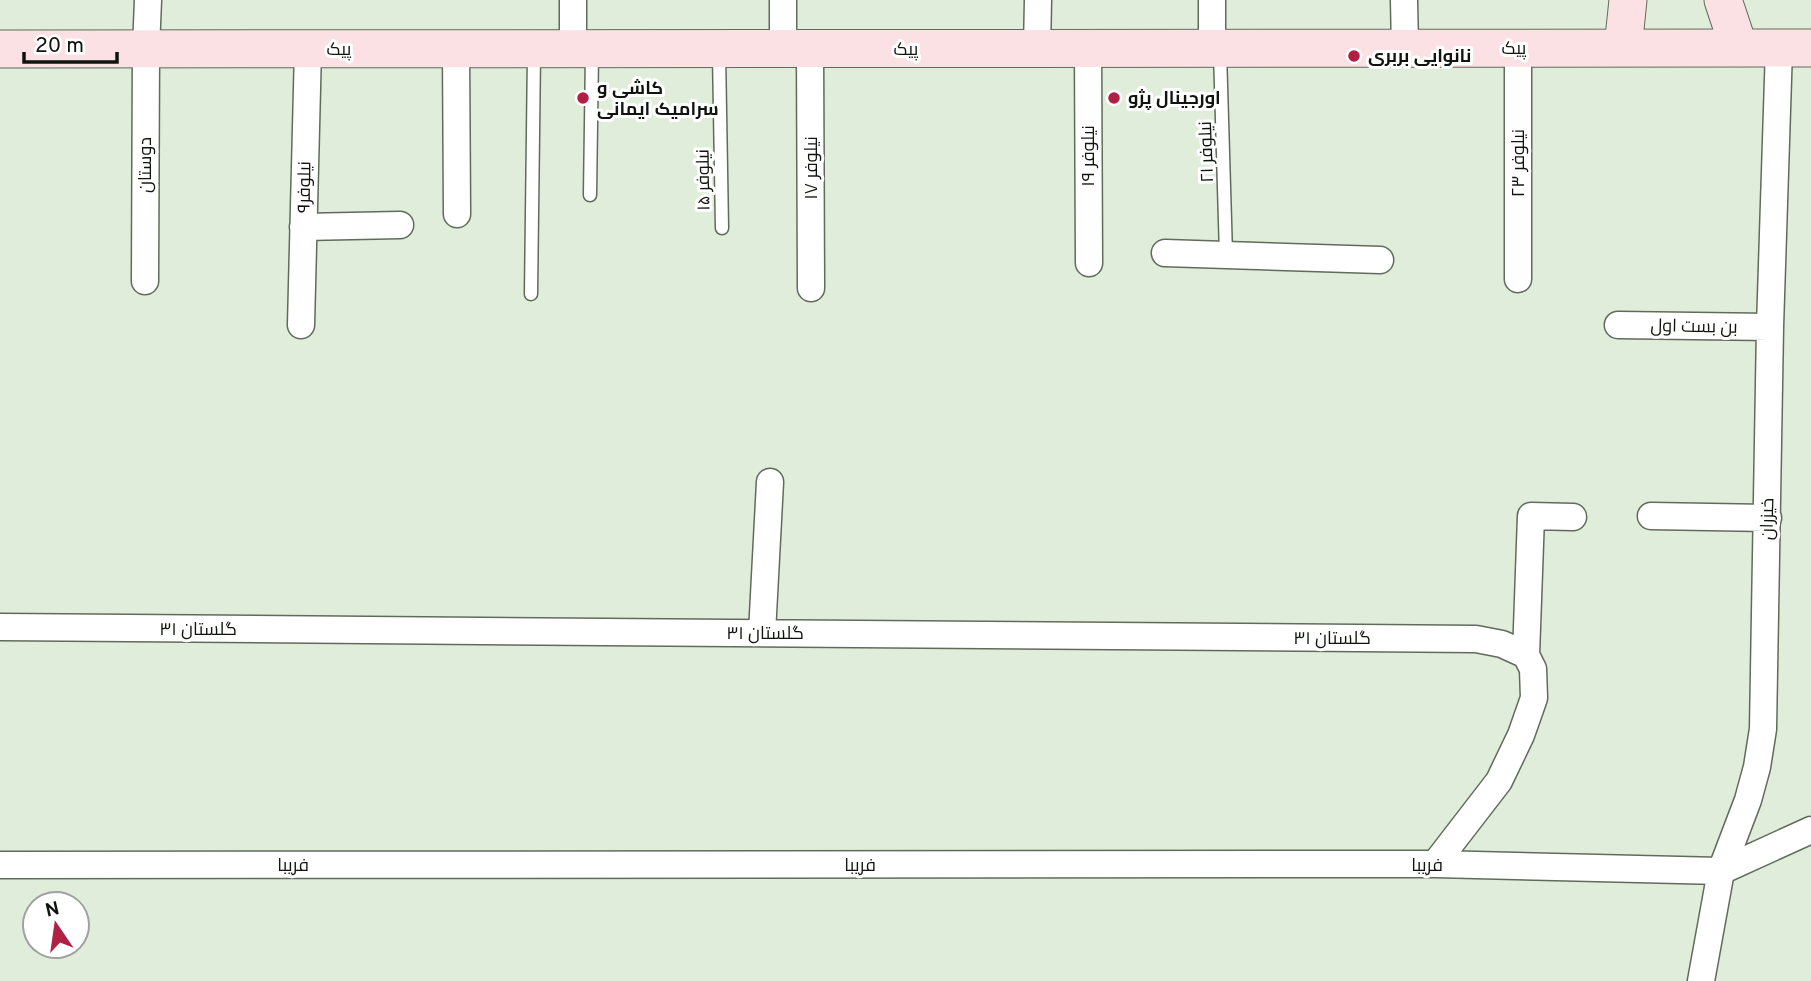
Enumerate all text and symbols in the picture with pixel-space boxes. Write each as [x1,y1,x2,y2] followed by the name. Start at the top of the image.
[24,21,117,65] scale bar
[35,33,84,60] text: 20 m
[1502,38,1527,61] street label: پیک
[327,39,352,62] street label: پیک
[894,39,919,62] street label: پیک
[1368,46,1471,69] place label: نانوایی بربری
[1346,48,1362,64] marker: نانوایی بربری
[597,78,719,122] place label: کاشی و سرامیک ایمانی
[1128,88,1221,111] place label: اورجینال پژو
[575,90,591,106] marker: کاشی و سرامیک ایمانی
[1106,90,1122,106] marker: اورجینال پژو
[1195,121,1220,183] street label: نیلوفر ۲۱
[1078,125,1101,187] street label: نیلوفر ۱۹
[1508,129,1531,197] street label: نیلوفر ۲۳
[801,136,824,200] street label: نیلوفر ۱۷
[135,137,158,193] street label: دوستان
[692,149,717,211] street label: نیلوفر ۱۵
[294,161,317,213] street label: نیلوفر۹
[1650,315,1738,340] street label: بن بست اول
[1757,498,1780,540] street label: خیزران
[159,619,237,642] street label: گلستان ۳۱
[726,623,804,646] street label: گلستان ۳۱
[1293,628,1371,651] street label: گلستان ۳۱
[277,855,309,878] street label: فریبا
[844,855,876,878] street label: فریبا
[1411,855,1443,878] street label: فریبا
[21,890,91,960] north arrow
[43,897,62,924] text: N

